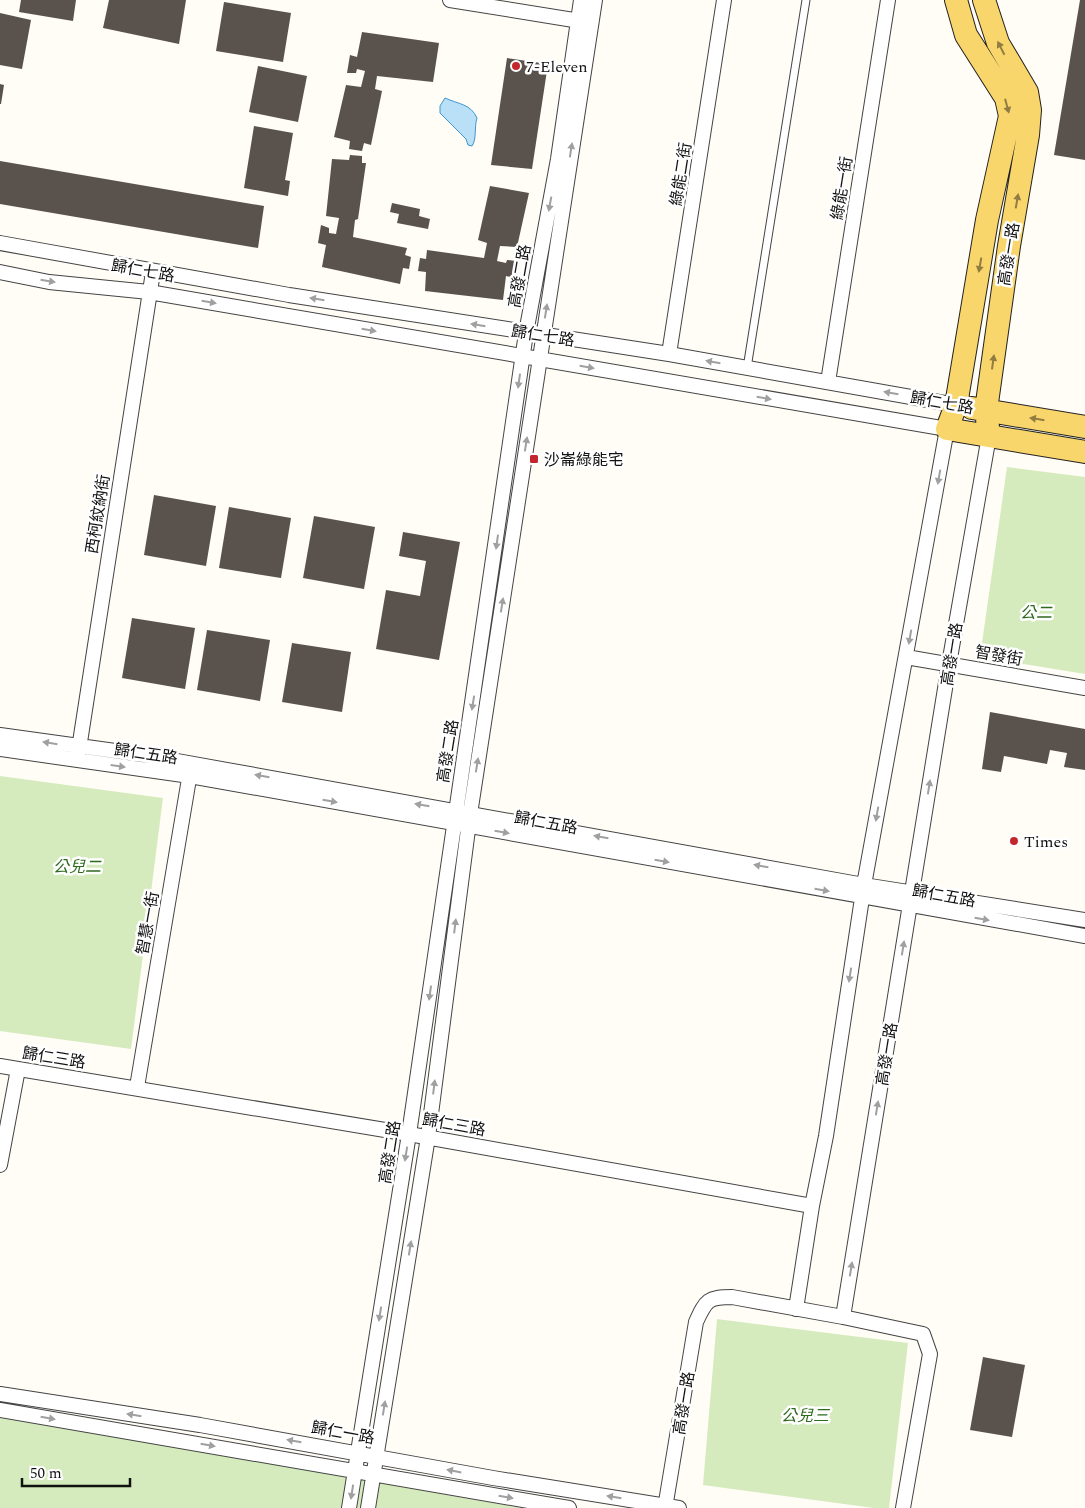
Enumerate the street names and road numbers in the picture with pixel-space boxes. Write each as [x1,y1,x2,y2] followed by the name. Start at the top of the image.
[664,141,698,208] street label: 綠能二街
[825,155,859,222] street label: 綠能一街
[992,221,1026,288] street label: 高發一路
[503,243,537,310] street label: 高發二路
[109,254,176,288] street label: 歸仁七路
[509,319,576,353] street label: 歸仁七路
[908,386,975,420] street label: 歸仁七路
[80,473,116,556] street label: 西柯紋納街
[935,621,969,688] street label: 高發一路
[973,640,1025,672] street label: 智發街
[431,718,465,785] street label: 高發二路
[112,738,179,770] street label: 歸仁五路
[512,806,579,840] street label: 歸仁五路
[910,879,977,913] street label: 歸仁五路
[131,890,165,957] street label: 智慧一街
[870,1021,904,1088] street label: 高發一路
[20,1041,87,1075] street label: 歸仁三路
[420,1108,487,1142] street label: 歸仁三路
[373,1119,407,1186] street label: 高發二路
[667,1370,701,1437] street label: 高發一路
[309,1416,376,1450] street label: 歸仁一路

